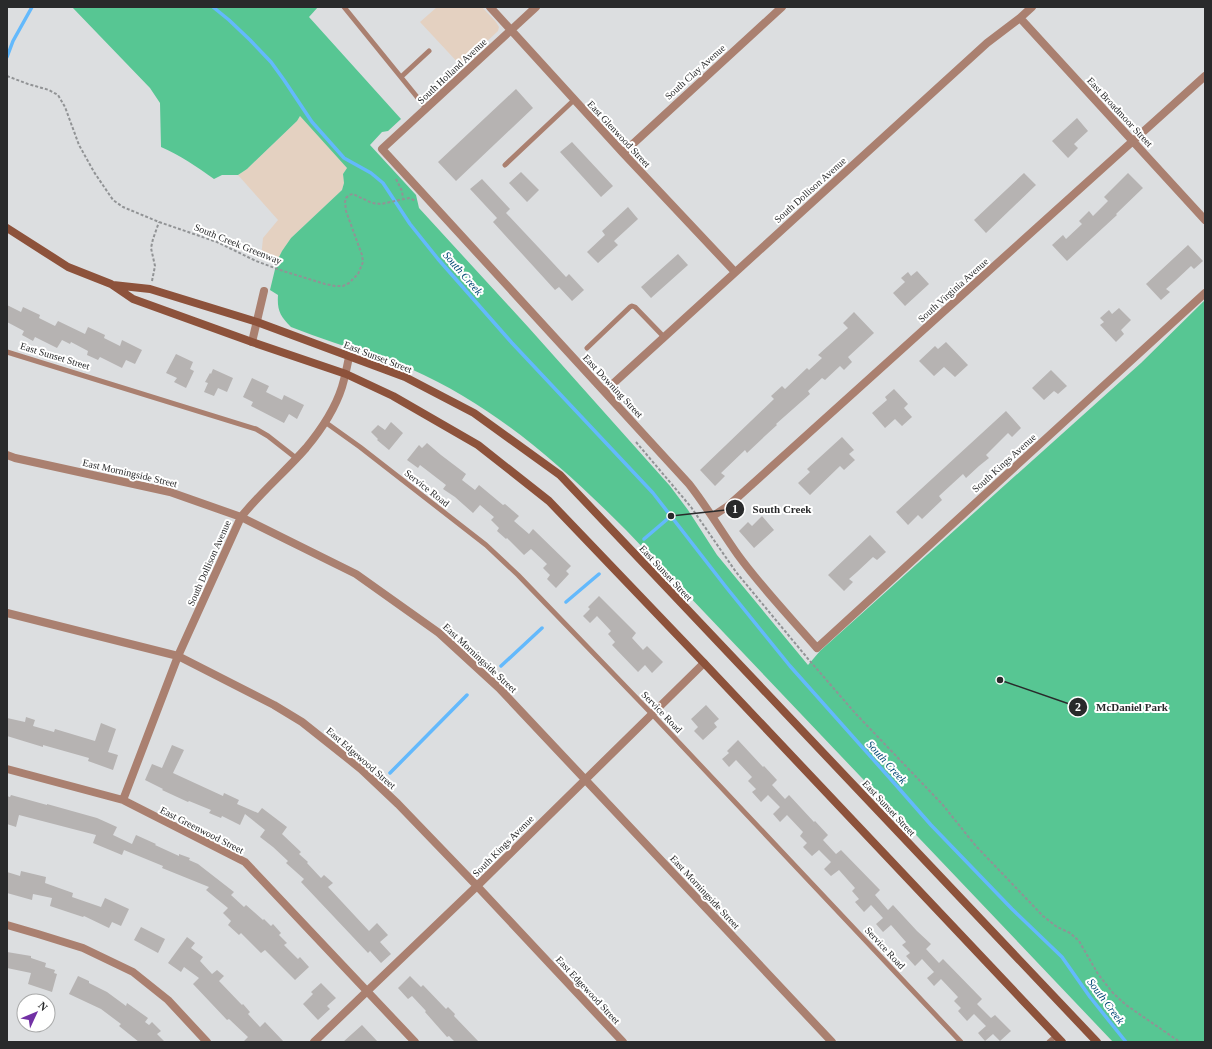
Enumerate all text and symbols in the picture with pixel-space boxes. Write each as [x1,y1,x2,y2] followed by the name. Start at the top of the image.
[415,36,489,106] street label: South Holland Avenue
[663,42,728,102] street label: South Clay Avenue
[1085,75,1155,149] street label: East Broadmoor Street
[585,98,653,170] street label: East Glenwood Street
[772,155,849,225] street label: South Dollison Avenue
[193,221,283,267] street label: South Creek Greenway
[441,249,486,298] water label: South Creek
[916,255,991,324] street label: South Virginia Avenue
[342,339,414,375] street label: East Sunset Street
[19,340,91,372] street label: East Sunset Street
[581,352,645,420] street label: East Downing Street
[970,431,1039,495] street label: South Kings Avenue
[82,457,179,489] street label: East Morningside Street
[402,467,452,509] street label: Service Road
[725,498,820,521] callout: South Creek
[732,502,738,516] text: 1
[753,503,812,515] text: South Creek
[185,518,233,608] street label: South Dollison Avenue
[637,543,695,603] street label: East Sunset Street
[441,621,519,695] street label: East Morningside Street
[639,689,685,735] street label: Service Road
[1068,695,1176,718] callout: McDaniel Park
[1075,700,1081,714] text: 2
[1096,701,1169,713] text: McDaniel Park
[324,725,398,791] street label: East Edgewood Street
[865,738,910,787] water label: South Creek
[860,778,918,838] street label: East Sunset Street
[158,804,246,856] street label: East Greenwood Street
[470,813,536,879] street label: South Kings Avenue
[668,853,742,931] street label: East Morningside Street
[863,925,907,971] street label: Service Road
[554,954,622,1026] street label: East Edgewood Street
[1085,976,1128,1027] water label: South Creek
[16,993,56,1033] north arrow
[36,999,50,1013] text: N

